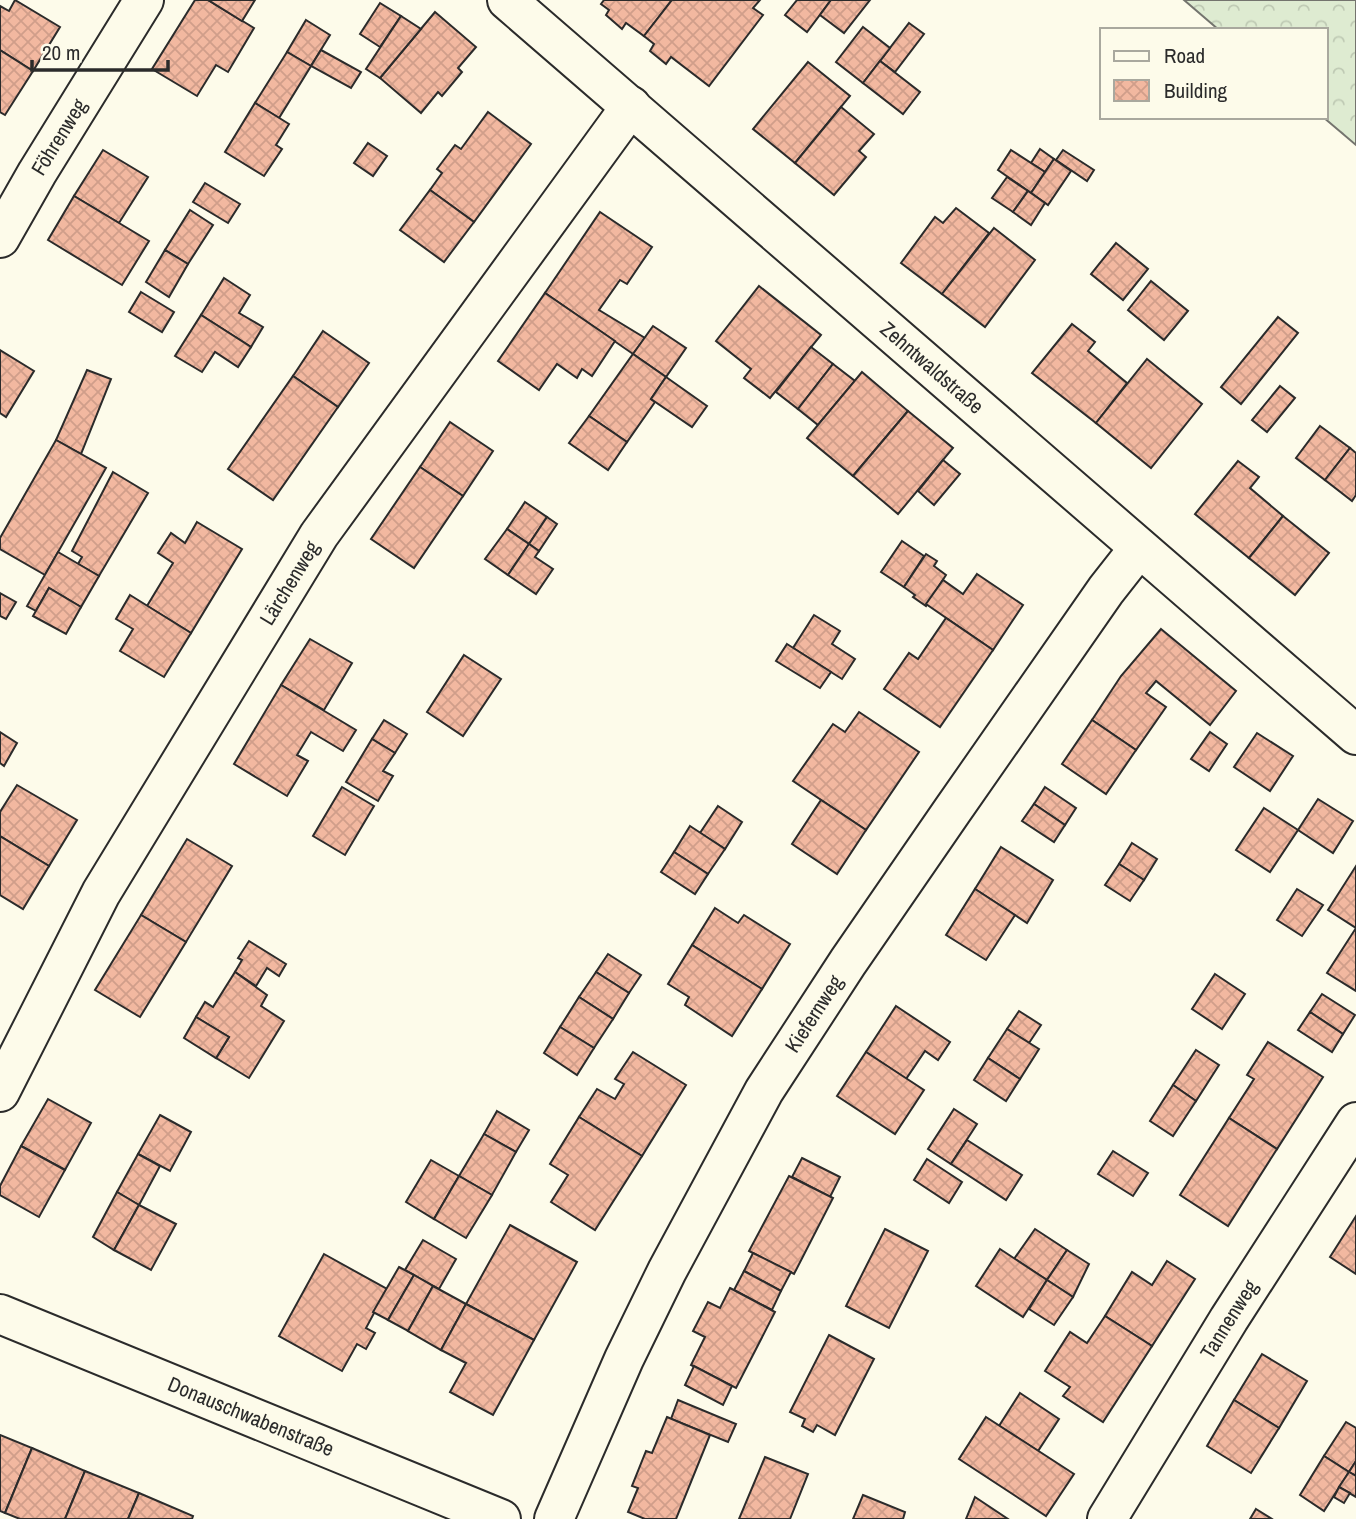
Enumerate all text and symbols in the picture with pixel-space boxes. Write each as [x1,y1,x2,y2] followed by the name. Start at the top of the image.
[32,28,168,72] scale bar
[1100,28,1328,119] legend
[42,38,80,67] text: 20 m
[1164,41,1205,70] text: Road
[1164,76,1228,105] text: Building
[24,93,94,181] street label: Föhrenweg
[874,315,990,420] street label: Zehntwaldstraße
[252,535,326,630] street label: Lärchenweg
[778,969,850,1058] street label: Kiefernweg
[1193,1274,1265,1364] street label: Tannenweg
[164,1369,338,1463] street label: Donauschwabenstraße

